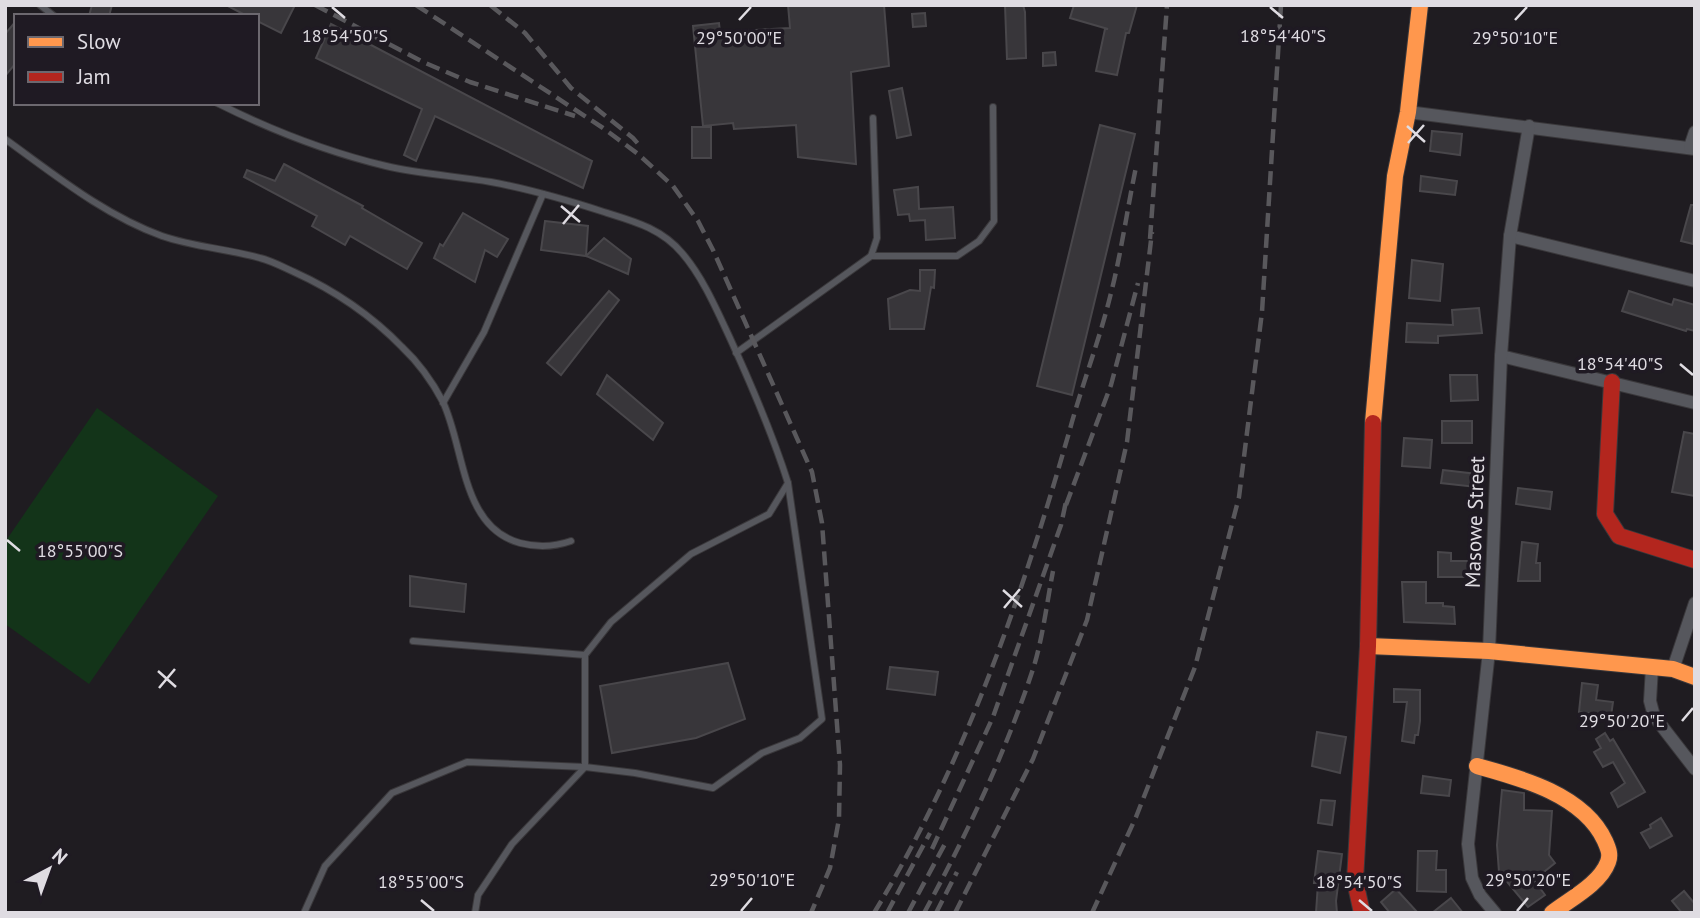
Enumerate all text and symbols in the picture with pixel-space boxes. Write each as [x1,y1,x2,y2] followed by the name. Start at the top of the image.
[14,14,259,105] legend
[302,24,388,47] text: 18°54'50"S
[1240,24,1326,47] text: 18°54'40"S
[696,26,782,49] text: 29°50'00"E
[1472,26,1558,49] text: 29°50'10"E
[77,28,121,55] text: Slow
[76,63,111,90] text: Jam
[1577,352,1663,375] text: 18°54'40"S
[1459,456,1490,588] street label: Masowe Street
[37,539,123,562] text: 18°55'00"S
[1579,709,1665,732] text: 29°50'20"E
[14,834,84,904] north arrow
[48,843,73,869] text: N
[709,868,795,891] text: 29°50'10"E
[1485,868,1571,891] text: 29°50'20"E
[378,870,464,893] text: 18°55'00"S
[1316,870,1402,893] text: 18°54'50"S

